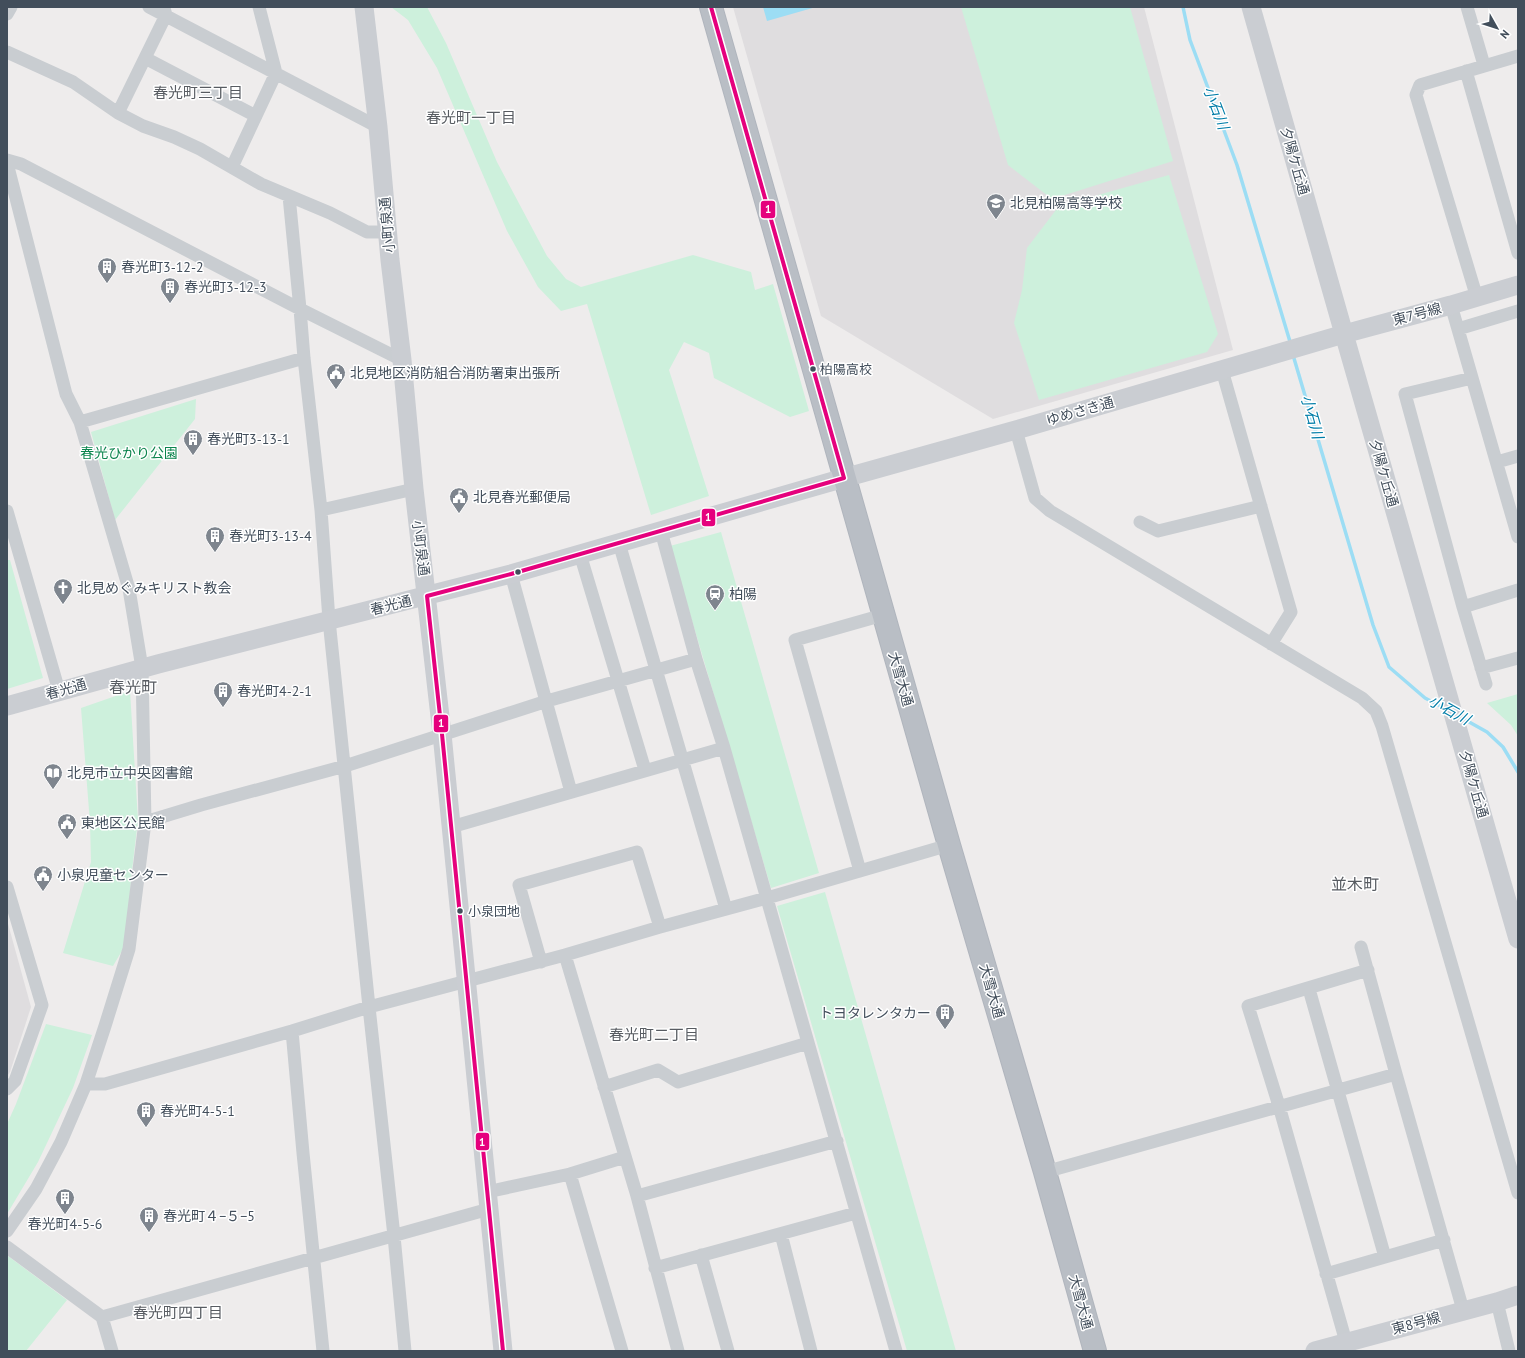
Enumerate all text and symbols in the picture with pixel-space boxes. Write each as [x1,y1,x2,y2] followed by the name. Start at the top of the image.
[1477,8,1517,48] north arrow
[1497,27,1512,42] text: N
[153,83,243,102] district label: 春光町三丁目
[1200,83,1234,134] water label: 小石川
[426,108,516,127] district label: 春光町一丁目
[1277,125,1313,197] street label: 夕陽ケ丘通
[985,192,1007,220] school or university icon: 北見柏陽高等学校
[1010,194,1122,212] place label: 北見柏陽高等学校
[376,196,398,254] street label: 小町泉通
[760,200,776,219] line badge: 1
[765,202,771,216] text: 1
[96,256,118,284] building icon: 春光町3-12-2
[121,258,204,276] place label: 春光町3-12-2
[159,276,181,304] building icon: 春光町3-12-3
[184,278,267,296] place label: 春光町3-12-3
[1391,299,1443,329] street label: 東7号線
[820,361,872,378] place label: 柏陽高校
[325,362,347,390] public building icon: 北見地区消防組合消防署東出張所
[350,364,560,382] place label: 北見地区消防組合消防署東出張所
[808,364,818,374] marker: 柏陽高校
[1044,393,1116,429] street label: ゆめさき通
[1297,393,1328,443] water label: 小石川
[182,428,204,456] building icon: 春光町3-13-1
[207,430,290,448] place label: 春光町3-13-1
[1366,437,1402,509] street label: 夕陽ケ丘通
[80,444,178,462] park label: 春光ひかり公園
[448,486,470,514] public building icon: 北見春光郵便局
[473,488,571,506] place label: 北見春光郵便局
[701,508,716,527] line badge: 1
[705,510,711,524] text: 1
[409,519,433,577] street label: 小町泉通
[204,525,226,553] building icon: 春光町3-13-4
[229,527,312,545] place label: 春光町3-13-4
[513,567,523,577] unlabelled marker
[52,577,74,605] church icon: 北見めぐみキリスト教会
[77,579,231,597] place label: 北見めぐみキリスト教会
[704,583,726,611] station icon: 柏陽
[729,585,757,603] place label: 柏陽
[368,591,414,619] street label: 春光通
[885,650,917,708] street label: 大雪大通
[43,675,89,703] street label: 春光通
[109,677,157,697] district label: 春光町
[212,680,234,708] building icon: 春光町4-2-1
[237,682,312,700] place label: 春光町4-2-1
[1425,690,1475,730] water label: 小石川
[433,714,449,733] line badge: 1
[438,716,444,730] text: 1
[1456,748,1492,820] street label: 夕陽ケ丘通
[42,762,64,790] library icon: 北見市立中央図書館
[67,764,193,782] place label: 北見市立中央図書館
[56,812,78,840] public building icon: 東地区公民館
[81,814,165,832] place label: 東地区公民館
[32,864,54,892] public building icon: 小泉児童センター
[57,866,169,884] place label: 小泉児童センター
[1331,874,1379,894] district label: 並木町
[468,903,520,920] place label: 小泉団地
[455,906,465,916] marker: 小泉団地
[976,962,1008,1020] street label: 大雪大通
[934,1002,956,1030] building icon: トヨタレンタカー
[819,1004,931,1022] place label: トヨタレンタカー
[609,1025,699,1044] district label: 春光町二丁目
[135,1100,157,1128] building icon: 春光町4-5-1
[160,1102,235,1120] place label: 春光町4-5-1
[475,1132,490,1151] line badge: 1
[479,1135,485,1149] text: 1
[54,1187,76,1215] building icon: 春光町4-5-6
[138,1205,160,1233] building icon: 春光町４−５−5
[163,1207,255,1225] place label: 春光町４−５−5
[28,1215,102,1233] place label: 春光町4-5-6
[1065,1273,1097,1331] street label: 大雪大通
[133,1303,223,1322] district label: 春光町四丁目
[1390,1308,1442,1338] street label: 東8号線

